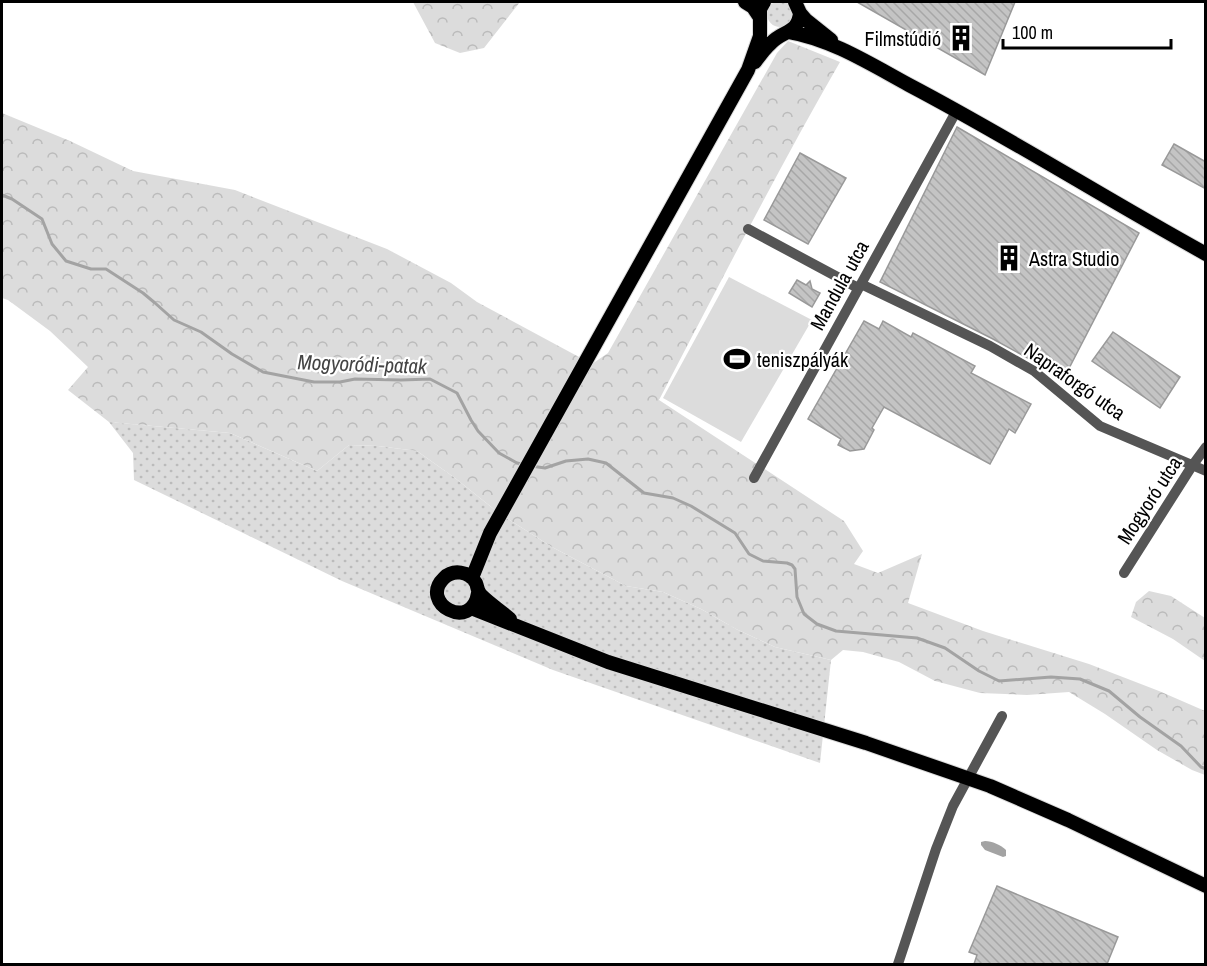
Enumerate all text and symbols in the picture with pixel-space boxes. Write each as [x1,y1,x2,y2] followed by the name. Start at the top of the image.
[1003,12,1171,50] scale bar
[1012,20,1053,45] text: 100 m
[946,23,976,53] building icon: Filmstúdió
[864,25,941,52] place label: Filmstúdió
[803,235,875,335] street label: Mandula utca
[994,243,1024,273] building icon: Astra Studio
[1028,245,1119,272] place label: Astra Studio
[1019,336,1131,426] street label: Napraforgó utca
[722,344,752,374] sports icon: teniszpályák
[757,346,849,373] place label: teniszpályák
[297,347,428,381] water label: Mogyoródi-patak
[1111,451,1187,549] street label: Mogyoró utca

